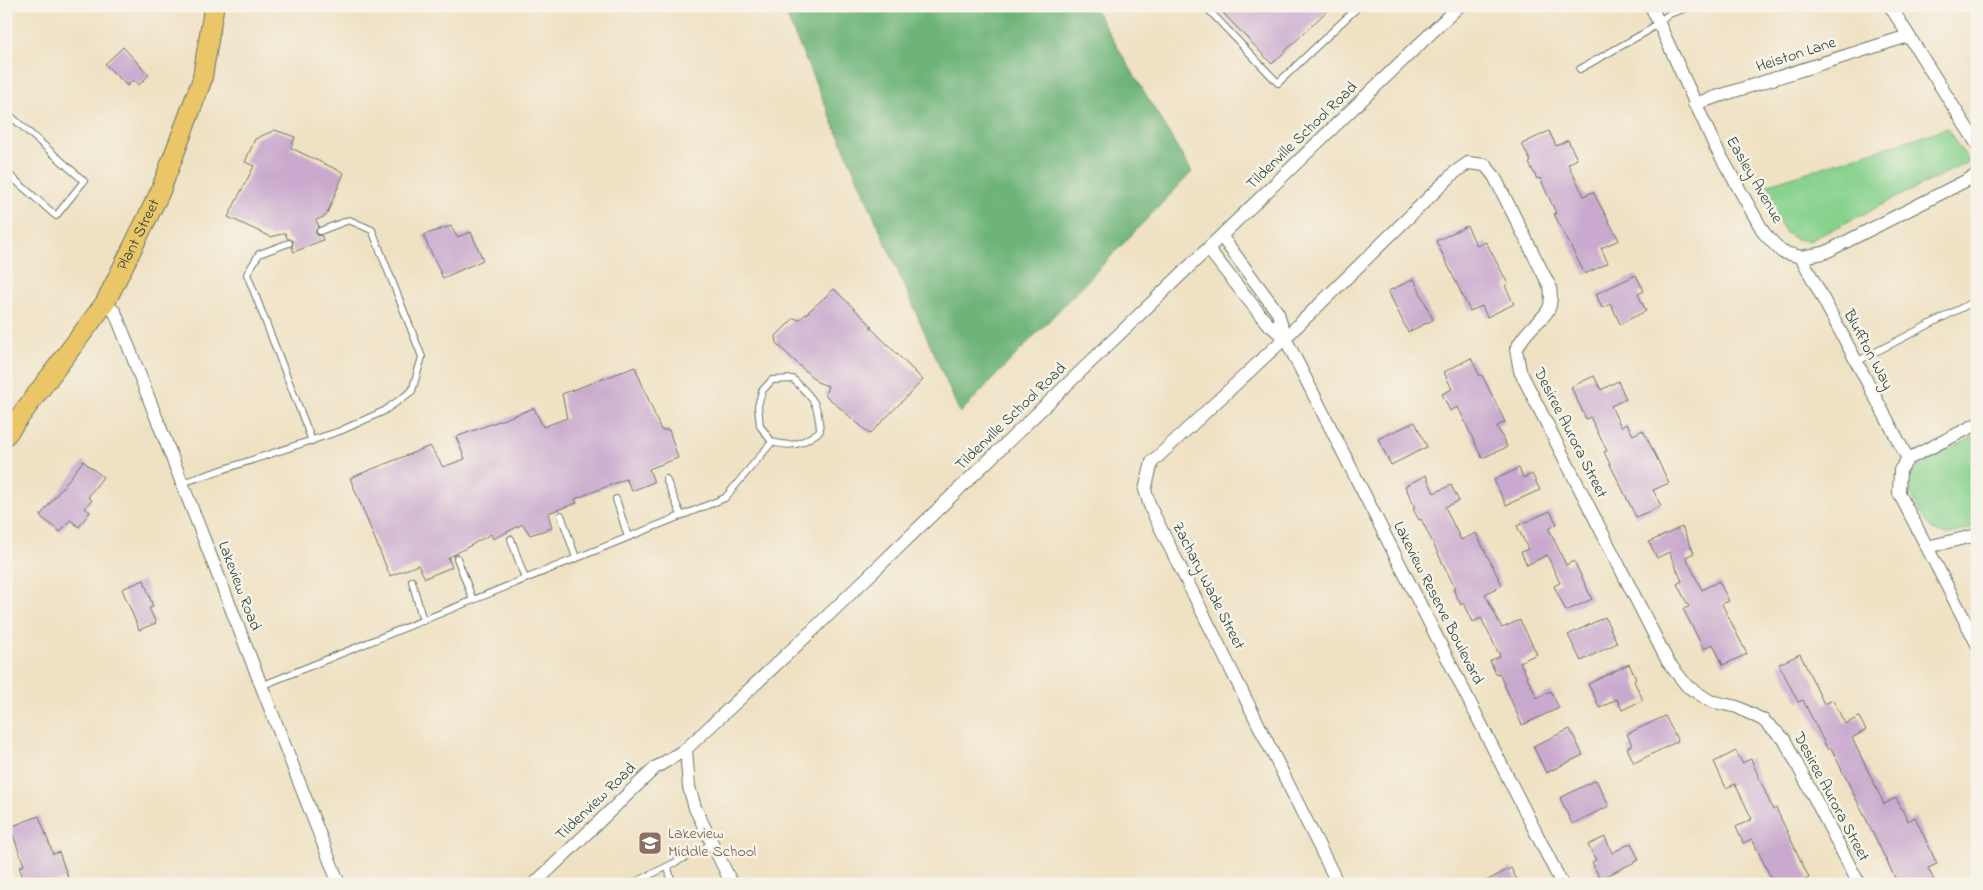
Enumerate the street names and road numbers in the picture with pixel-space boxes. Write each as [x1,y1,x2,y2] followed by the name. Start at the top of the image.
[1753,31,1840,79] street label: Heiston Lane
[1241,76,1363,196] street label: Tildenville School Road
[1719,132,1789,229] street label: Easley Avenue
[111,194,167,275] street label: Plant Street
[1836,305,1899,395] street label: Bluffton Way
[950,357,1072,477] street label: Tildenville School Road
[1526,363,1614,503] street label: Desiree Aurora Street
[1386,517,1490,689] street label: Lakeview Reserve Boulevard
[1165,518,1251,655] street label: Zachary Wade Street
[211,538,267,634] street label: Lakeview Road
[1786,727,1876,866] street label: Desiree Aurora Street
[550,757,642,847] street label: Tildenview Road

